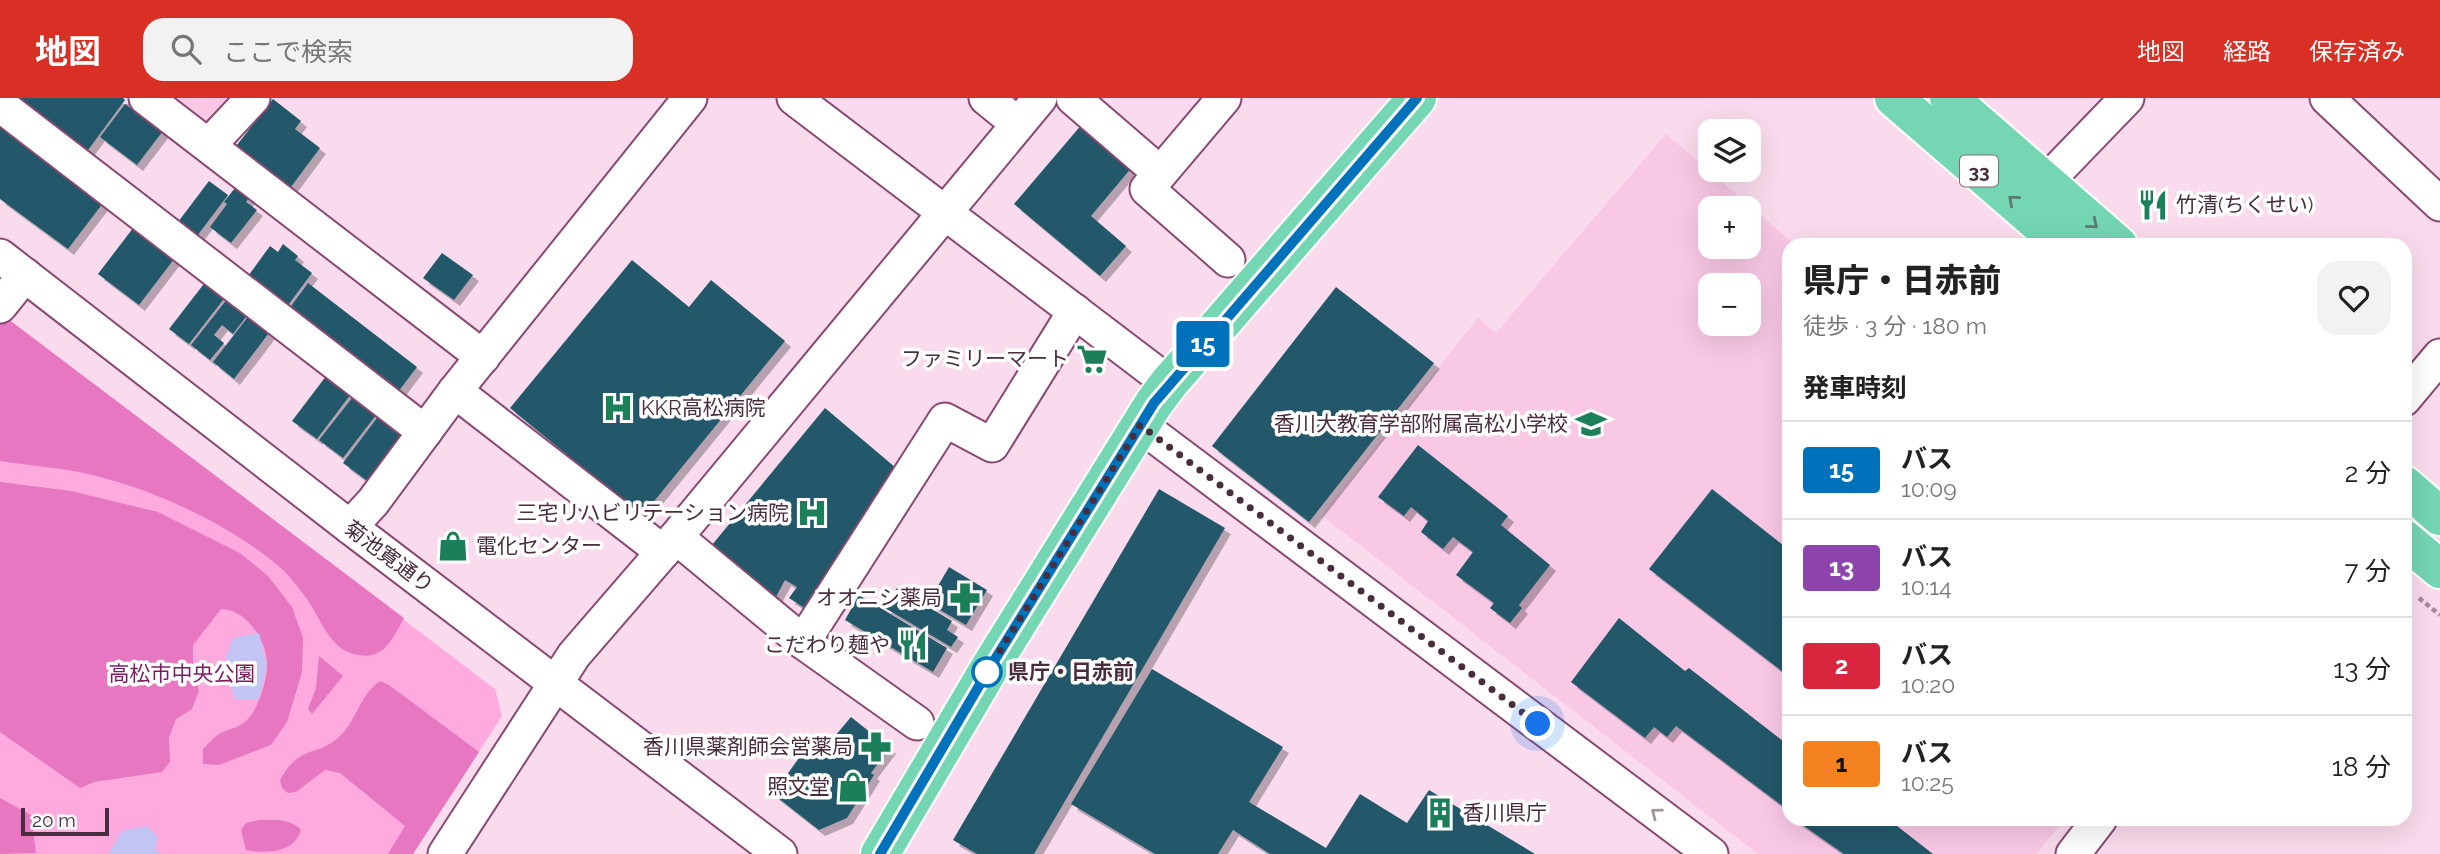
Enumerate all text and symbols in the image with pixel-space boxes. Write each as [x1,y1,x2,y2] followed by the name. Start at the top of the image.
[143,18,633,81] search box
[167,30,205,68] icon: search
[35,32,101,71] text: 地図
[223,37,353,67] text: ここで検索
[2137,37,2185,66] text: 地図
[2223,37,2271,66] text: 経路
[2309,37,2405,66] text: 保存済み
[1698,119,1761,336] map controls
[1698,119,1761,182] button: layers
[1960,156,1998,186] road number: 33
[2136,188,2170,222] restaurant icon: 竹清(ちくせい)
[2176,192,2313,217] place label: 竹清(ちくせい)
[1698,196,1761,259] button: +
[2008,196,2021,208] one-way arrow
[2085,215,2098,228] one-way arrow
[1803,261,2001,300] text: 県庁・日赤前
[2317,261,2391,335] button: heart
[1698,273,1761,336] button: −
[1803,312,1987,339] text: 徒歩 · 3 分 · 180 m
[1172,321,1234,367] line badge: 15
[1190,329,1216,358] text: 15
[1075,342,1109,376] supermarket icon: ファミリーマート
[901,346,1069,371] place label: ファミリーマート
[1803,373,1907,403] text: 発車時刻
[601,391,635,425] hospital icon: KKR高松病院
[641,395,766,420] place label: KKR高松病院
[1574,407,1608,441] school or university icon: 香川大教育学部附属高松小学校
[1274,411,1568,436] place label: 香川大教育学部附属高松小学校
[1901,444,1953,474] text: バス
[1829,455,1854,484] text: 15
[2345,458,2391,488] text: 2 分
[1901,475,1957,502] text: 10:09
[795,496,829,530] hospital icon: 三宅リハビリテーション病院
[516,500,789,525] place label: 三宅リハビリテーション病院
[340,515,439,598] street label: 菊池寛通り
[436,529,470,563] shop icon: 電化センター
[476,533,602,558] place label: 電化センター
[1901,542,1953,572] text: バス
[1829,553,1854,582] text: 13
[2344,556,2391,586] text: 7 分
[1901,573,1952,600] text: 10:14
[948,581,982,615] pharmacy icon: オオニシ薬局
[816,585,942,610] place label: オオニシ薬局
[896,628,930,662] restaurant icon: こだわり麺や
[764,632,890,657] place label: こだわり麺や
[1901,640,1953,670] text: バス
[1835,651,1848,680] text: 2
[2333,654,2391,684] text: 13 分
[972,657,1002,687] marker: 県庁・日赤前
[1008,659,1134,684] place label: 県庁・日赤前
[109,661,256,686] park label: 高松市中央公園
[1901,671,1955,698] text: 10:20
[1520,706,1555,741] your location
[859,730,893,764] pharmacy icon: 香川県薬剤師会営薬局
[643,734,853,759] place label: 香川県薬剤師会営薬局
[1901,738,1953,768] text: バス
[1836,749,1847,778] text: 1
[2332,752,2391,782] text: 18 分
[1901,769,1954,796] text: 10:25
[836,770,870,804] shop icon: 照文堂
[767,774,830,799] place label: 照文堂
[1423,796,1457,830] building icon: 香川県庁
[1463,800,1547,825] place label: 香川県庁
[21,805,108,837] scale bar
[32,809,76,831] text: 20 m
[1651,809,1664,821] one-way arrow

